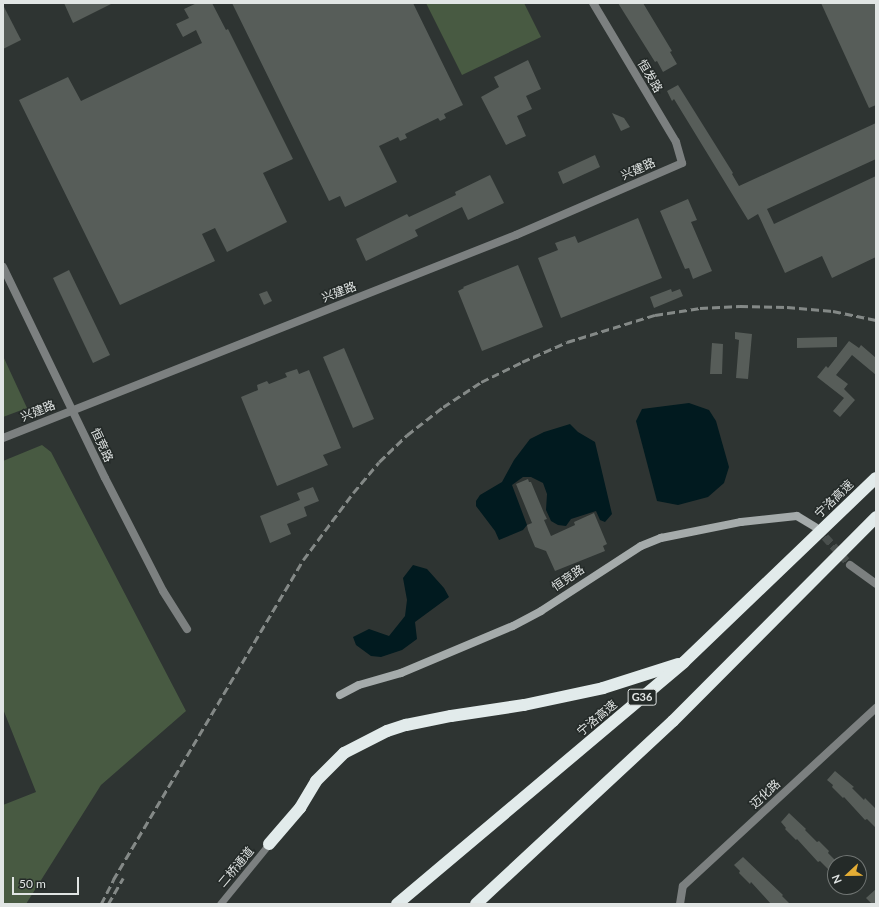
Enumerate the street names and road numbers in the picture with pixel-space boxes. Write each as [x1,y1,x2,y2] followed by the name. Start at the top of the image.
[635,57,665,95] street label: 恒发路
[619,155,657,183] street label: 兴建路
[320,279,358,305] street label: 兴建路
[19,398,57,424] street label: 兴建路
[88,426,116,464] street label: 恒竞路
[812,477,856,521] street label: 宁洛高速
[549,562,587,594] street label: 恒竞路
[627,688,657,706] road number: G36
[574,697,620,739] street label: 宁洛高速
[747,776,783,812] street label: 迈化路
[215,844,257,890] street label: 二桥通道

